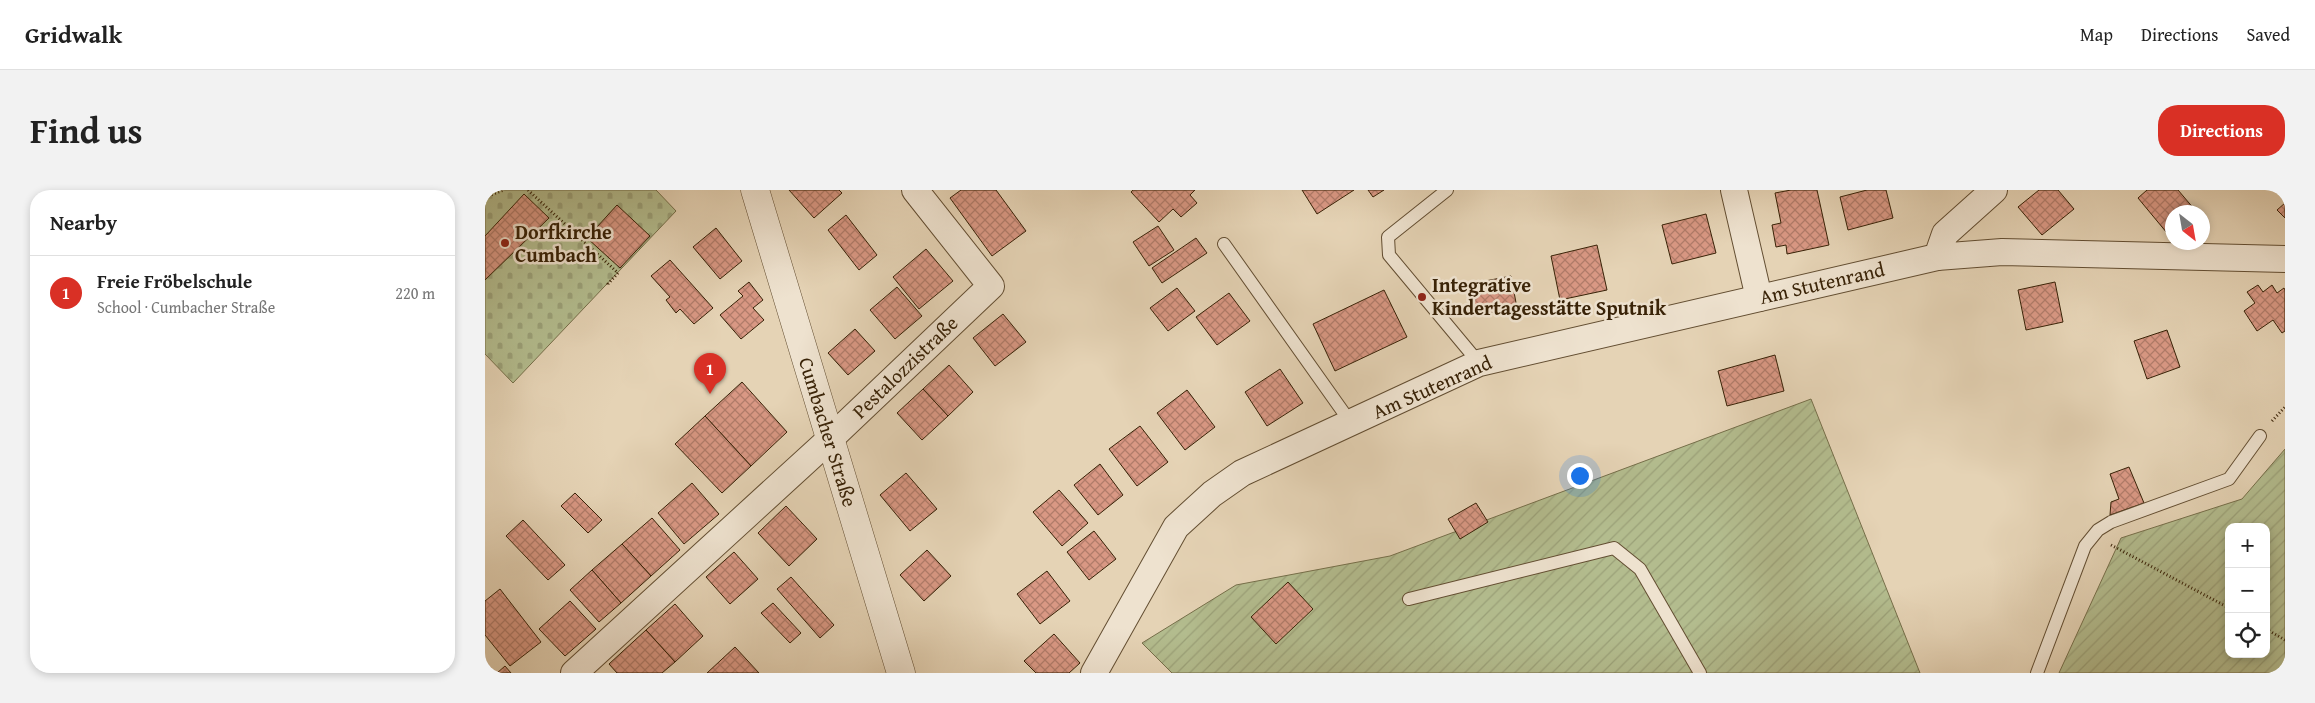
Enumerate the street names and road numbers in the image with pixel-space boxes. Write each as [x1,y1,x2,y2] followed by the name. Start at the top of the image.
[1756,254,1888,311] street label: Am Stutenrand
[845,309,964,425] street label: Pestalozzistraße
[1368,347,1496,426] street label: Am Stutenrand
[792,353,865,510] street label: Cumbacher Straße

